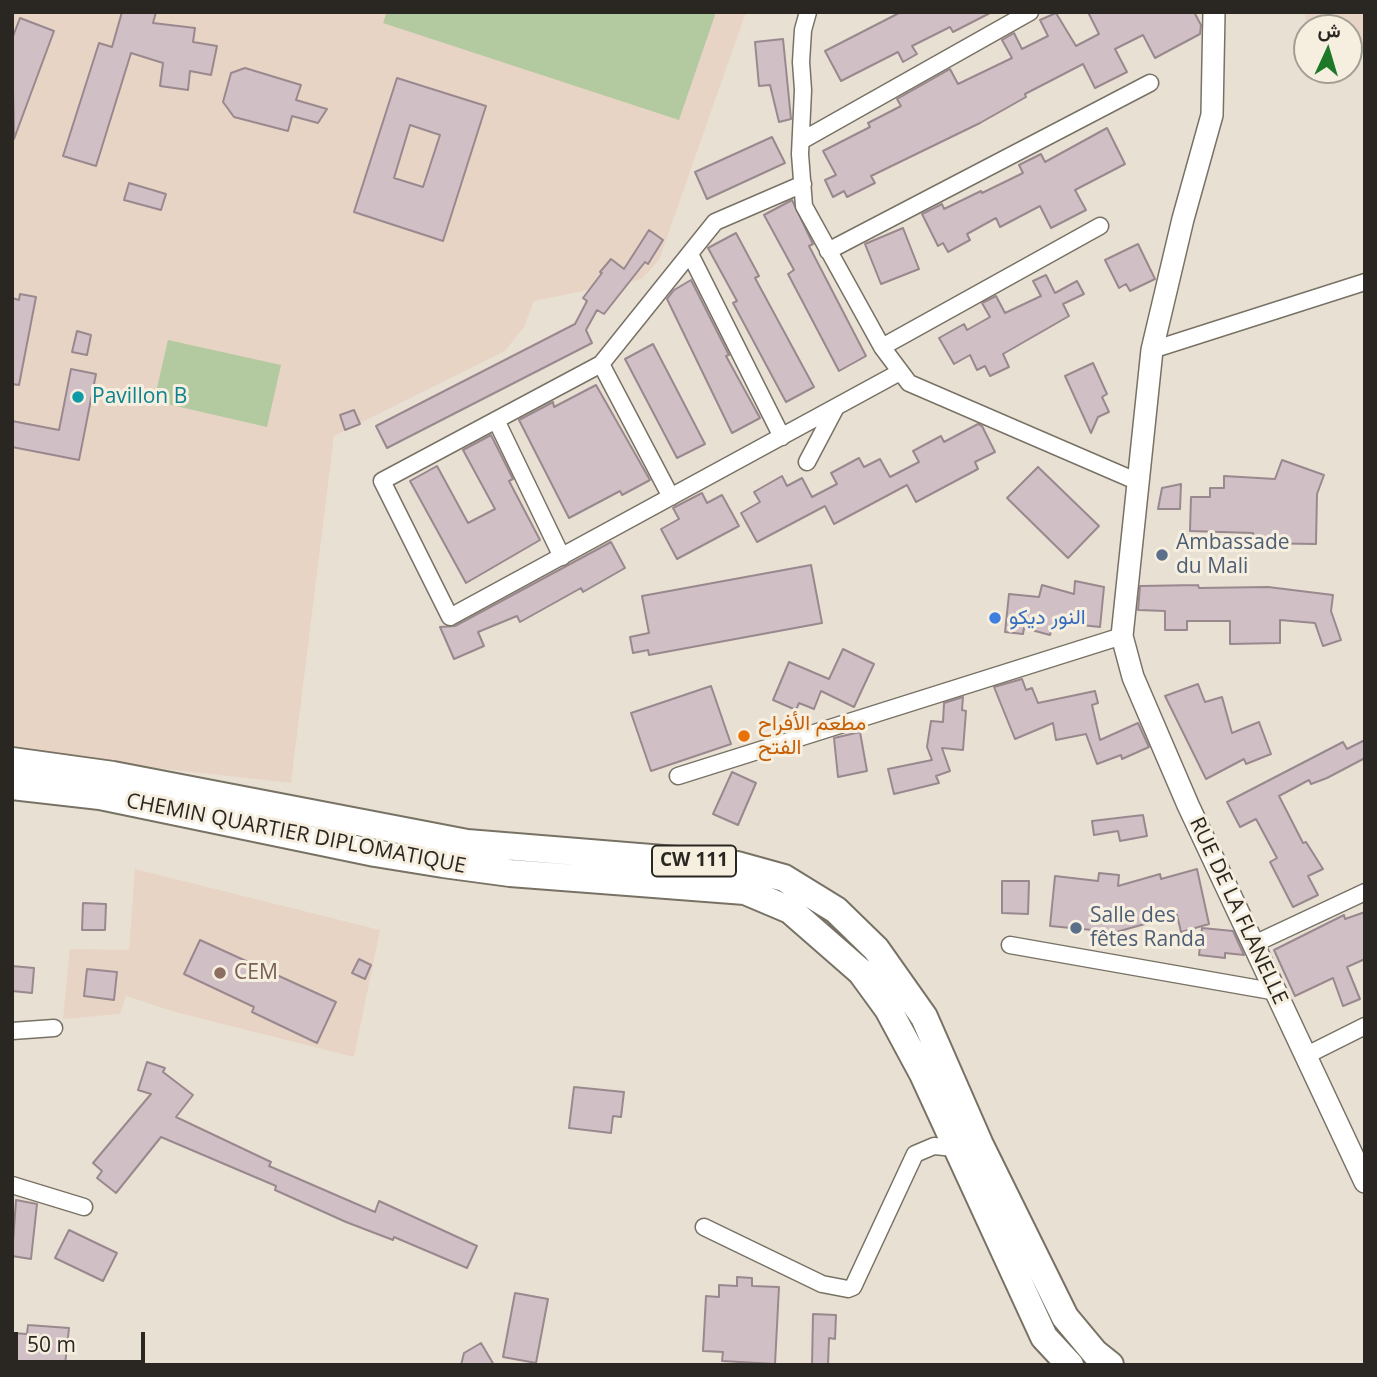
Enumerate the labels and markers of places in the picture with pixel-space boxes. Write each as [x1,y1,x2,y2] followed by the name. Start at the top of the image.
[92,384,187,410] place label: Pavillon B
[70,389,86,405] marker: Pavillon B
[1176,530,1290,580] place label: Ambassade du Mali
[1154,547,1170,563] marker: Ambassade du Mali
[1009,605,1086,631] place label: النور ديكو
[987,610,1003,626] marker: النور ديكو
[758,711,866,761] place label: مطعم الأفراح الفتح
[736,728,752,744] marker: مطعم الأفراح الفتح
[1090,903,1206,953] place label: Salle des fêtes Randa
[1068,920,1084,936] marker: Salle des fêtes Randa
[234,960,278,986] place label: CEM
[212,965,228,981] marker: CEM

